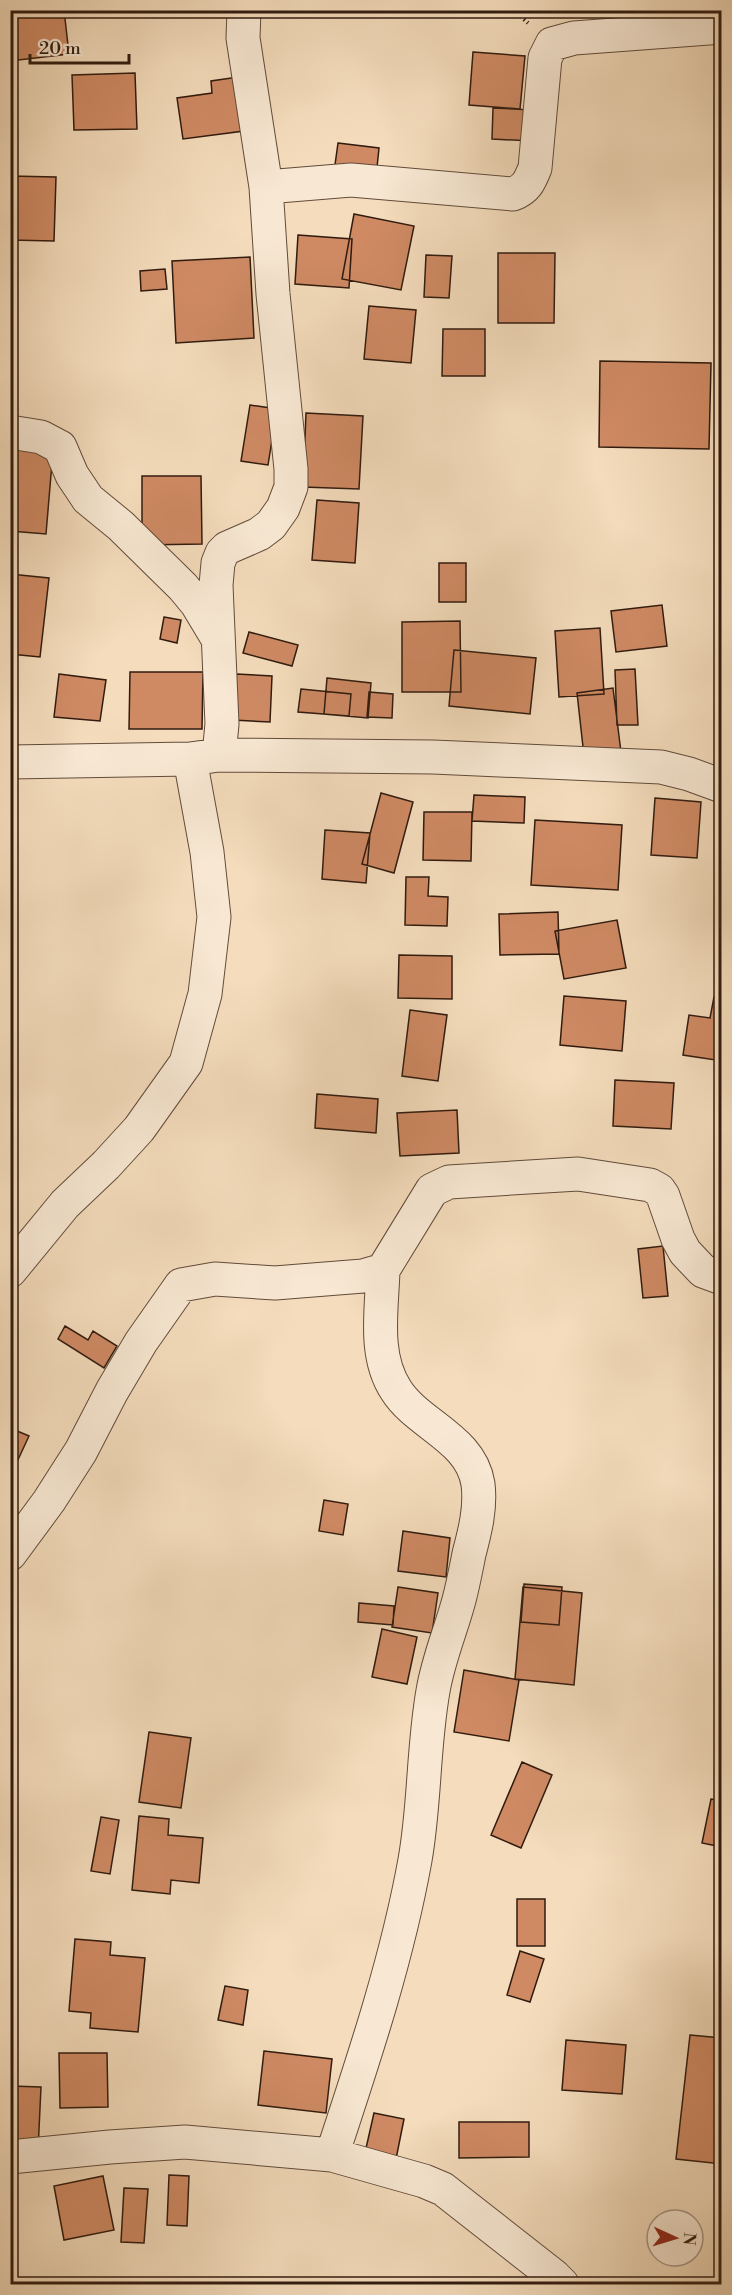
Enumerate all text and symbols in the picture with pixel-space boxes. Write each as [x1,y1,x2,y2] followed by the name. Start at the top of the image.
[30,27,129,65] scale bar
[39,37,81,60] text: 20 m
[645,2208,705,2268] north arrow
[679,2232,699,2246] text: N

